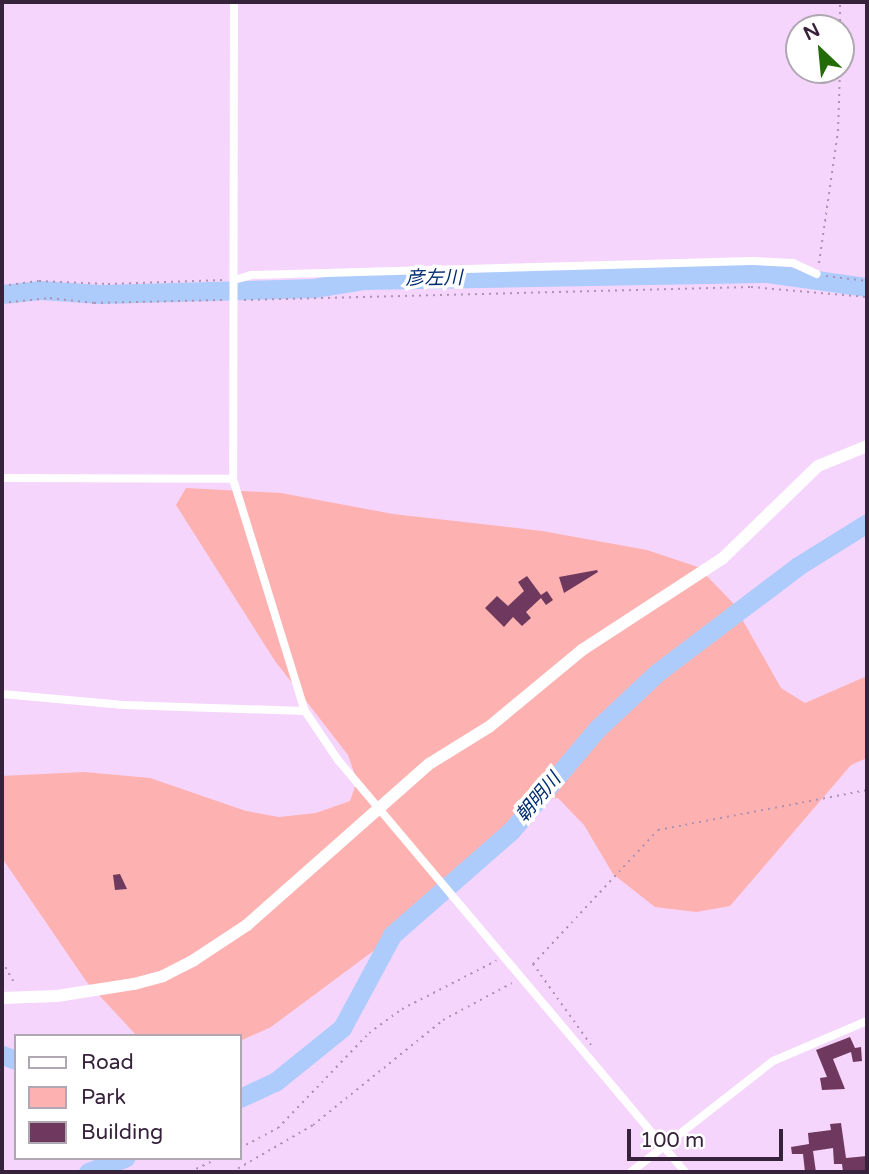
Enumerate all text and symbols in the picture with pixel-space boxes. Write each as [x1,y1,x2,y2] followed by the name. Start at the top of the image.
[785,14,855,84] north arrow
[800,19,823,45] text: N
[405,267,463,291] water label: 彦左川
[512,769,566,827] water label: 朝明川
[14,1034,242,1160] legend
[81,1050,134,1075] text: Road
[81,1085,126,1110] text: Park
[631,1114,787,1158] scale bar
[81,1120,163,1145] text: Building
[640,1128,704,1153] text: 100 m

